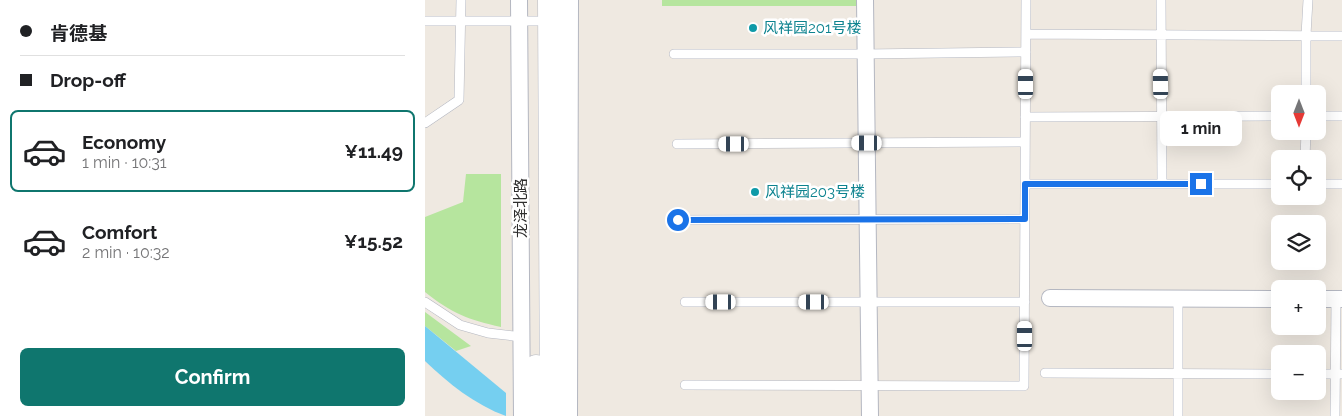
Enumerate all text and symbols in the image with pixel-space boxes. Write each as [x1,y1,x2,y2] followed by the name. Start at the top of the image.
[763,19,861,37] place label: 风祥园201号楼
[50,22,107,44] text: 肯德基
[747,22,759,34] marker: 风祥园201号楼
[50,69,126,91] text: Drop-off
[1018,69,1033,99] car
[1153,69,1168,99] car
[1271,85,1326,140] north arrow
[1271,85,1326,400] map controls
[1160,111,1242,146] callout: 1 min
[1181,119,1221,138] text: 1 min
[22,129,67,174] icon: car
[82,131,166,153] text: Economy
[852,136,882,151] car
[719,137,749,152] car
[344,140,403,162] text: ¥11.49
[1271,150,1326,205] button: locate
[82,153,167,172] text: 1 min · 10:31
[1190,173,1212,195] route end
[512,178,530,238] street label: 龙泽北路
[765,183,865,201] place label: 风祥园203号楼
[749,186,761,198] marker: 风祥园203号楼
[667,209,689,231] route start
[1271,215,1326,270] button: layers
[22,219,67,264] icon: car
[82,221,157,243] text: Comfort
[344,230,403,252] text: ¥15.52
[82,243,170,262] text: 2 min · 10:32
[1271,280,1326,335] button: +
[706,295,736,310] car
[799,295,829,310] car
[1017,321,1032,351] car
[1271,345,1326,400] button: −
[20,348,405,406] button: Confirm

